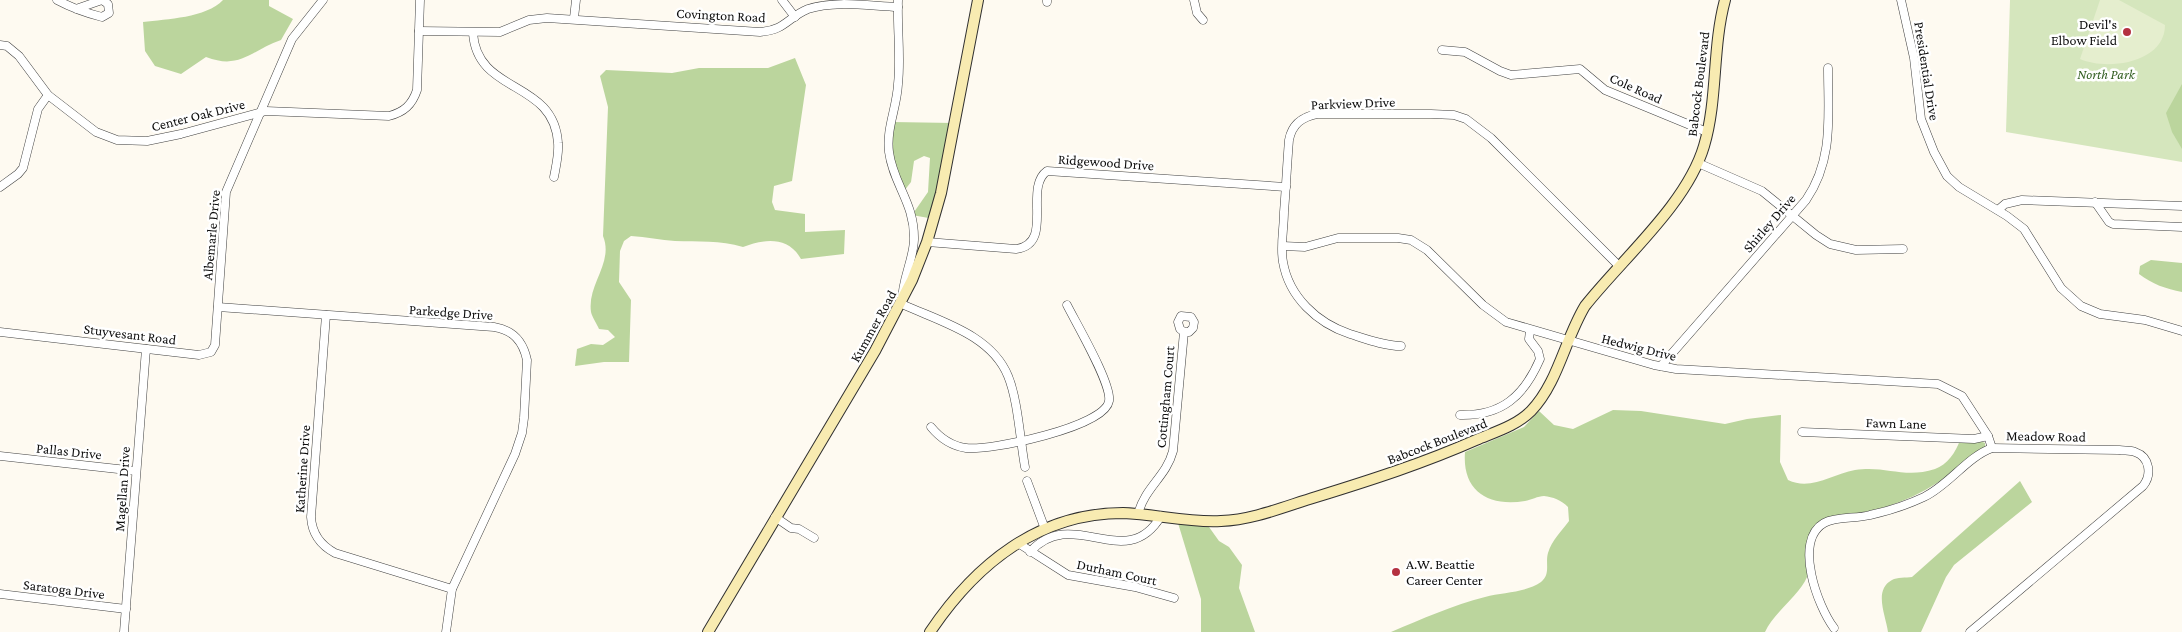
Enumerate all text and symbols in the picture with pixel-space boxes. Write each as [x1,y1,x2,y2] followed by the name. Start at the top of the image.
[676,5,767,25] street label: Covington Road
[2051,16,2118,48] place label: Devil's Elbow Field
[1911,21,1943,121] street label: Presidential Drive
[2121,26,2133,38] marker: Devil's Elbow Field
[1684,30,1712,137] street label: Babcock Boulevard
[2077,66,2136,82] park label: North Park
[1607,69,1665,107] street label: Cole Road
[1311,94,1395,112] street label: Parkview Drive
[150,96,246,134] street label: Center Oak Drive
[1057,151,1155,173] street label: Ridgewood Drive
[199,189,223,281] street label: Albemarle Drive
[1739,191,1799,255] street label: Shirley Drive
[847,287,900,365] street label: Kummer Road
[408,301,494,323] street label: Parkedge Drive
[83,320,178,348] street label: Stuyvesant Road
[1600,330,1678,364] street label: Hedwig Drive
[1153,345,1177,449] street label: Cottingham Court
[1385,414,1490,467] street label: Babcock Boulevard
[1865,414,1927,432] street label: Fawn Lane
[291,425,313,513] street label: Katherine Drive
[2006,427,2087,445] street label: Meadow Road
[35,440,103,462] street label: Pallas Drive
[111,446,133,532] street label: Magellan Drive
[1075,556,1159,588] street label: Durham Court
[1406,556,1483,588] place label: A.W. Beattie Career Center
[1390,566,1402,578] marker: A.W. Beattie Career Center
[22,576,106,602] street label: Saratoga Drive

